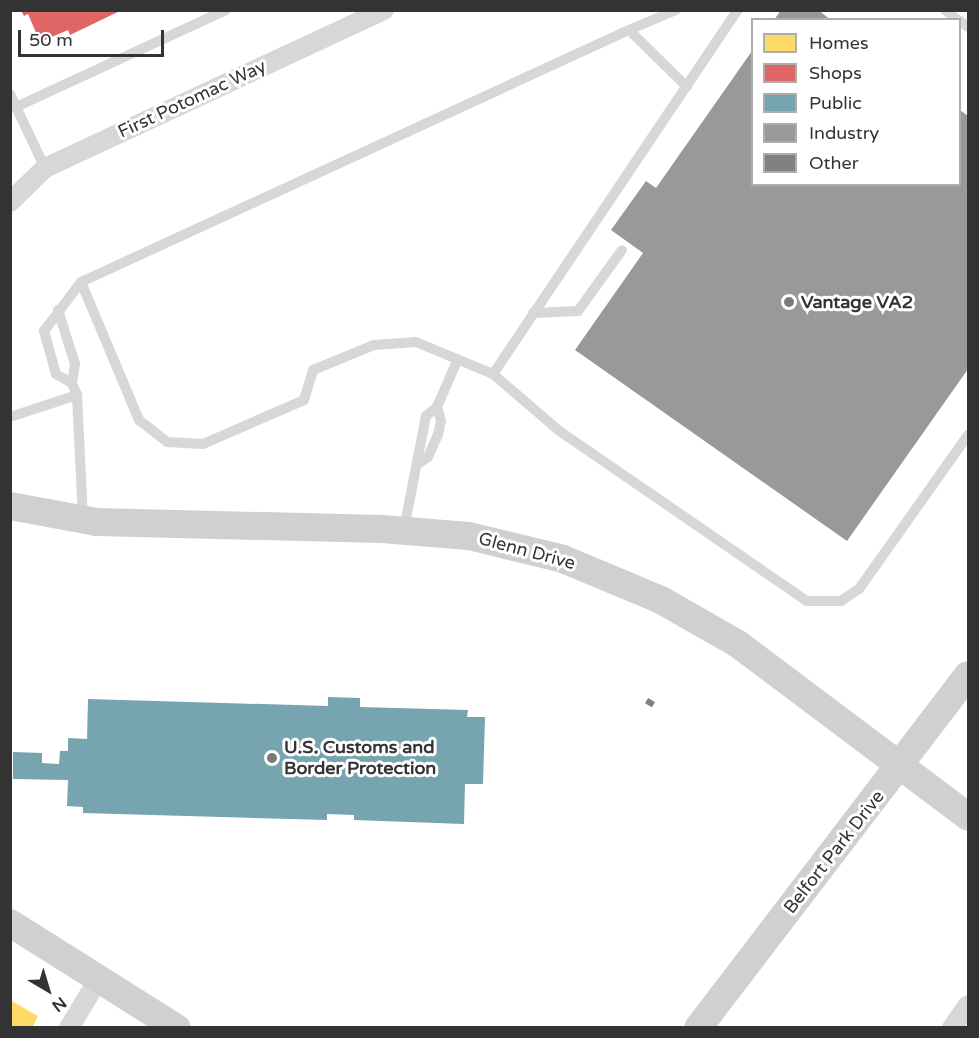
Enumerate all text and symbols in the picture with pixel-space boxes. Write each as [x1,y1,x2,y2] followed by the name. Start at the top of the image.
[21,18,166,56] scale bar
[751,18,961,186] legend
[29,29,73,51] text: 50 m
[809,32,869,54] text: Homes
[115,55,269,143] street label: First Potomac Way
[809,62,862,84] text: Shops
[809,92,862,114] text: Public
[809,122,879,144] text: Industry
[809,152,859,174] text: Other
[801,291,913,313] place label: Vantage VA2
[782,295,796,309] marker: Vantage VA2
[476,528,578,574] street label: Glenn Drive
[284,737,436,780] place label: U.S. Customs and Border Protection
[265,751,279,765] marker: U.S. Customs and Border Protection
[779,786,889,918] street label: Belfort Park Drive
[18,960,78,1020] north arrow
[48,992,70,1016] text: N

